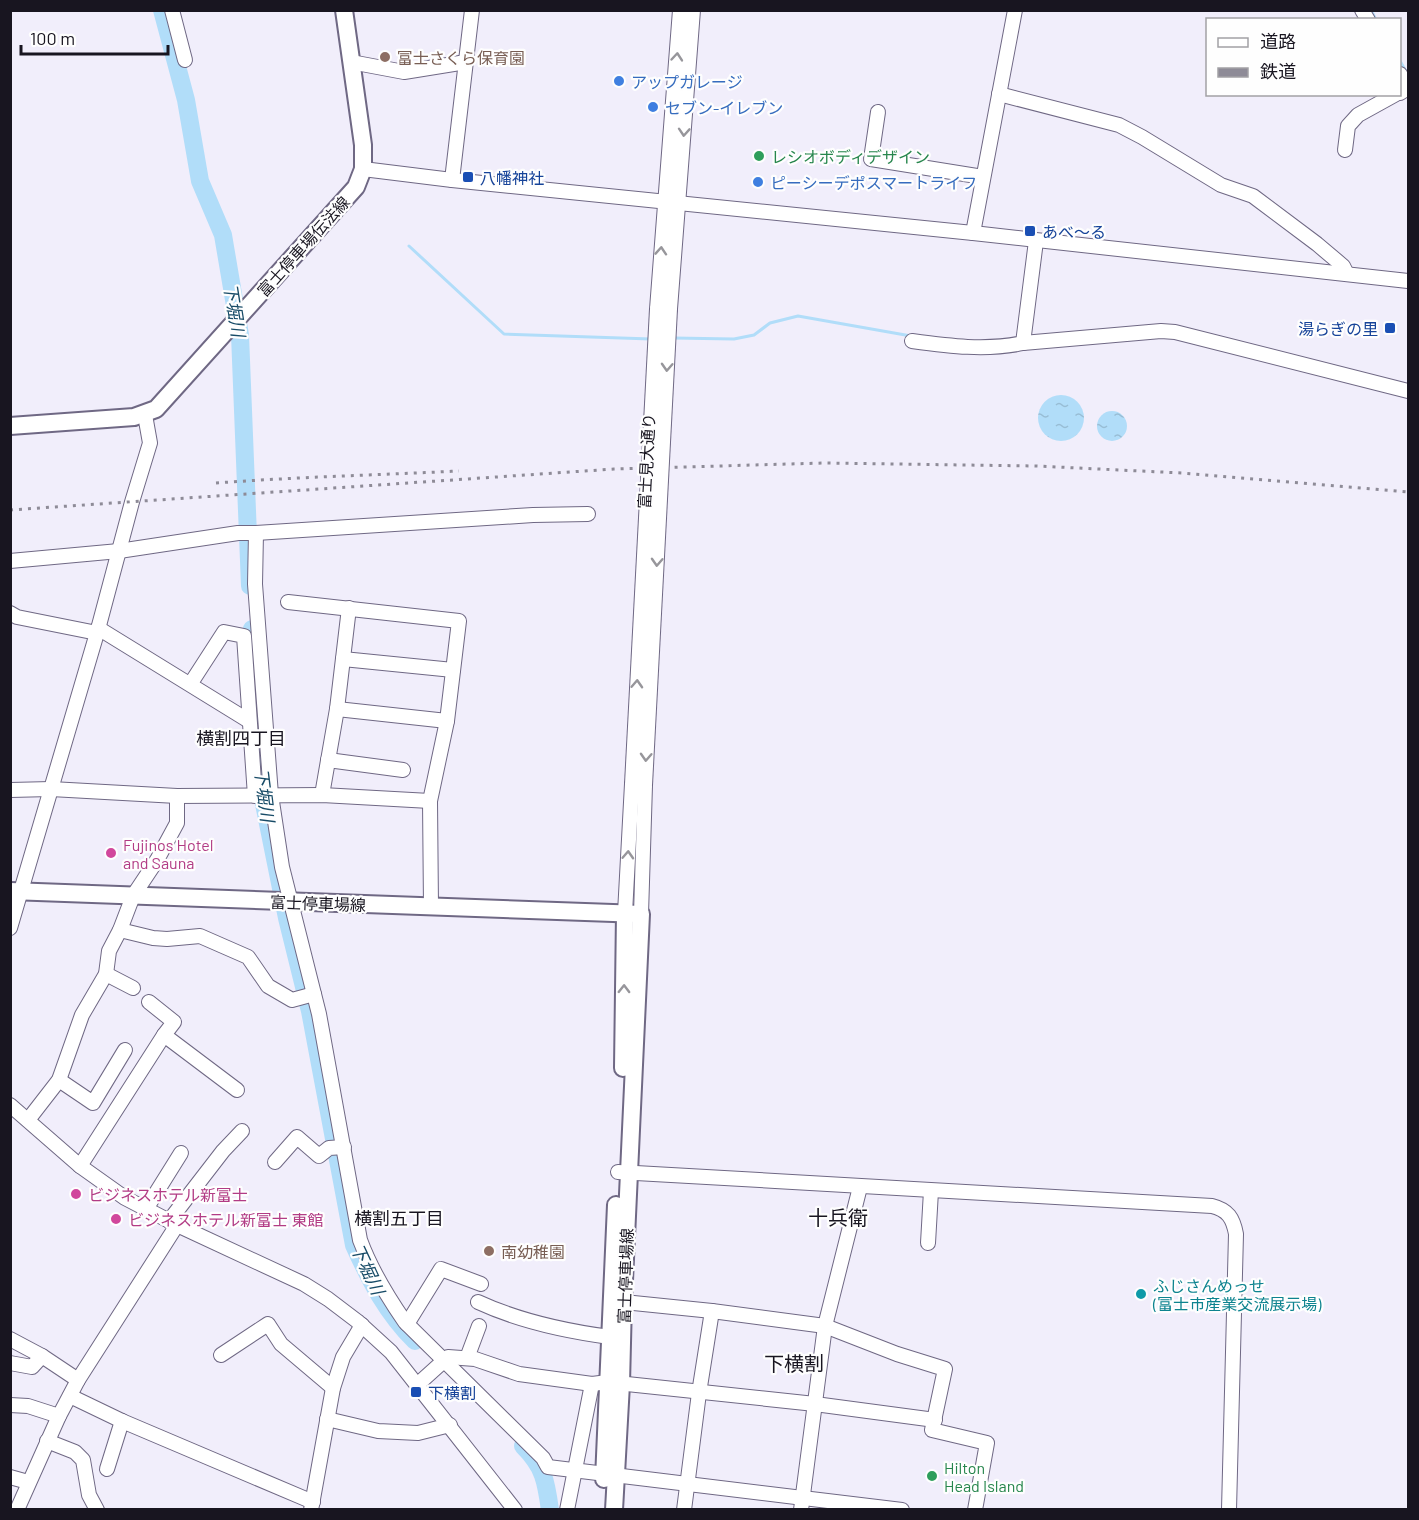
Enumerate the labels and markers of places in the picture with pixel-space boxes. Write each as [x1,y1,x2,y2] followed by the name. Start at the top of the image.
[397,48,525,67] place label: 富士さくら保育園
[378,50,392,64] marker: 富士さくら保育園
[631,72,743,91] place label: アップガレージ
[612,74,626,88] marker: アップガレージ
[665,98,783,117] place label: セブン-イレブン
[646,100,660,114] marker: セブン-イレブン
[771,147,930,166] place label: レシオボディデザイン
[752,149,766,163] marker: レシオボディデザイン
[480,168,544,187] place label: 八幡神社
[461,170,475,184] marker: 八幡神社
[770,173,977,192] place label: ピーシーデポスマートライフ
[751,175,765,189] marker: ピーシーデポスマートライフ
[1042,222,1106,241] place label: あべ〜る
[1023,224,1037,238] marker: あべ〜る
[1298,319,1378,338] place label: 湯らぎの里
[1383,321,1397,335] marker: 湯らぎの里
[123,835,213,872] place label: Fujinos Hotel and Sauna
[104,846,118,860] marker: Fujinos Hotel and Sauna
[88,1185,248,1204] place label: ビジネスホテル新富士
[69,1187,83,1201] marker: ビジネスホテル新富士
[128,1210,323,1229] place label: ビジネスホテル新富士 東館
[109,1212,123,1226] marker: ビジネスホテル新富士 東館
[501,1242,565,1261] place label: 南幼稚園
[482,1244,496,1258] marker: 南幼稚園
[1152,1276,1322,1313] place label: ふじさんめっせ (富士市産業交流展示場)
[1134,1287,1148,1301] marker: ふじさんめっせ (富士市産業交流展示場)
[428,1383,476,1402] place label: 下横割
[409,1385,423,1399] marker: 下横割
[944,1458,1024,1495] place label: Hilton Head Island
[925,1469,939,1483] marker: Hilton Head Island

